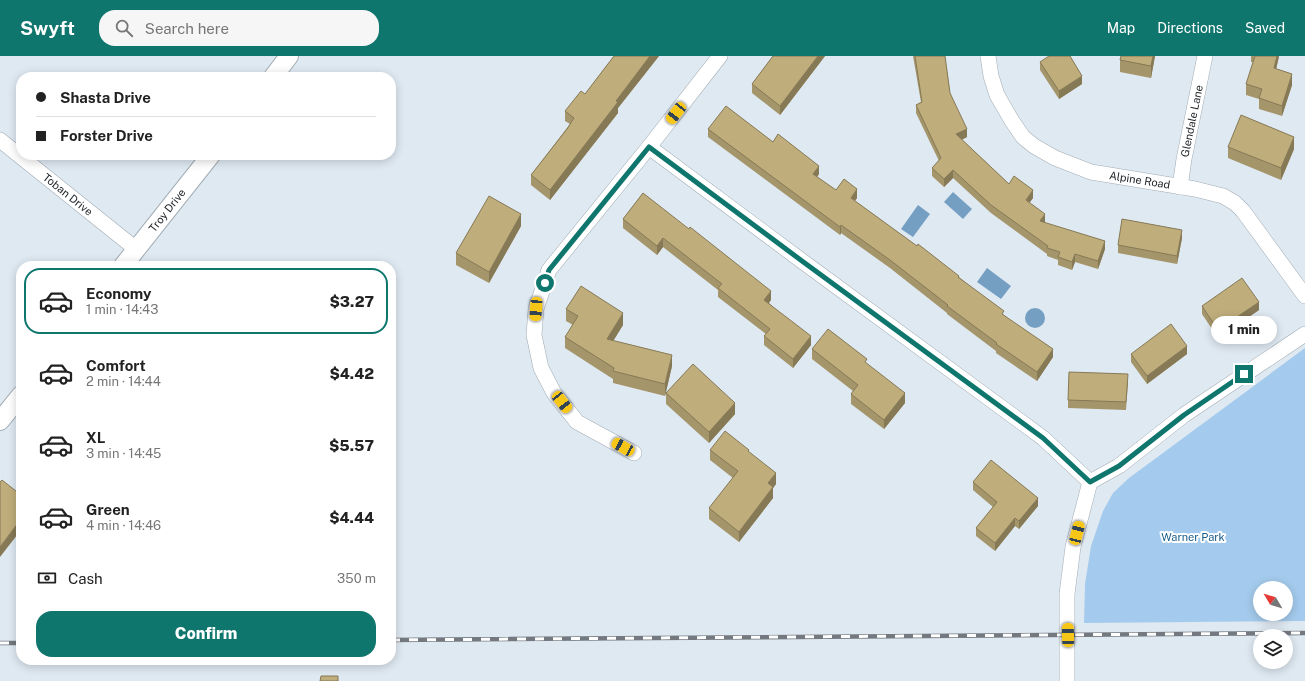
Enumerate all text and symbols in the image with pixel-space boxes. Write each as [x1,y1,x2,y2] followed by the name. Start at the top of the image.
[99,10,379,46] search box
[20,17,75,39] text: Swyft
[113,17,135,39] icon: search
[145,20,229,37] text: Search here
[1107,20,1135,36] text: Map
[1157,20,1223,36] text: Directions
[1245,20,1285,36] text: Saved
[1179,84,1205,158] street label: Glendale Lane
[60,89,151,106] text: Shasta Drive
[664,100,688,126] car
[60,127,153,144] text: Forster Drive
[1108,169,1171,191] street label: Alpine Road
[41,171,95,218] street label: Toban Drive
[146,186,188,234] street label: Troy Drive
[536,274,554,292] route start
[38,283,74,319] icon: car
[86,285,151,302] text: Economy
[329,293,374,310] text: $3.27
[529,297,543,321] car
[86,302,158,317] text: 1 min · 14:43
[1211,316,1277,344] callout: 1 min
[1228,322,1260,337] text: 1 min
[38,355,74,391] icon: car
[86,357,146,374] text: Comfort
[329,365,374,382] text: $4.42
[1235,365,1253,383] route end
[86,374,161,389] text: 2 min · 14:44
[550,389,574,415] car
[38,427,74,463] icon: car
[86,429,105,446] text: XL
[610,436,636,458] car
[329,437,374,454] text: $5.57
[86,446,161,461] text: 3 min · 14:45
[38,499,74,535] icon: car
[86,501,130,518] text: Green
[329,509,374,526] text: $4.44
[86,518,161,533] text: 4 min · 14:46
[1068,520,1086,546] car
[1161,531,1225,543] park label: Warner Park
[36,567,58,589] icon: cash
[68,570,103,587] text: Cash
[337,571,376,586] text: 350 m
[1253,581,1293,621] north arrow
[1253,581,1293,669] map controls
[36,611,376,657] button: Confirm
[1062,623,1074,647] car
[1253,629,1293,669] button: layers

